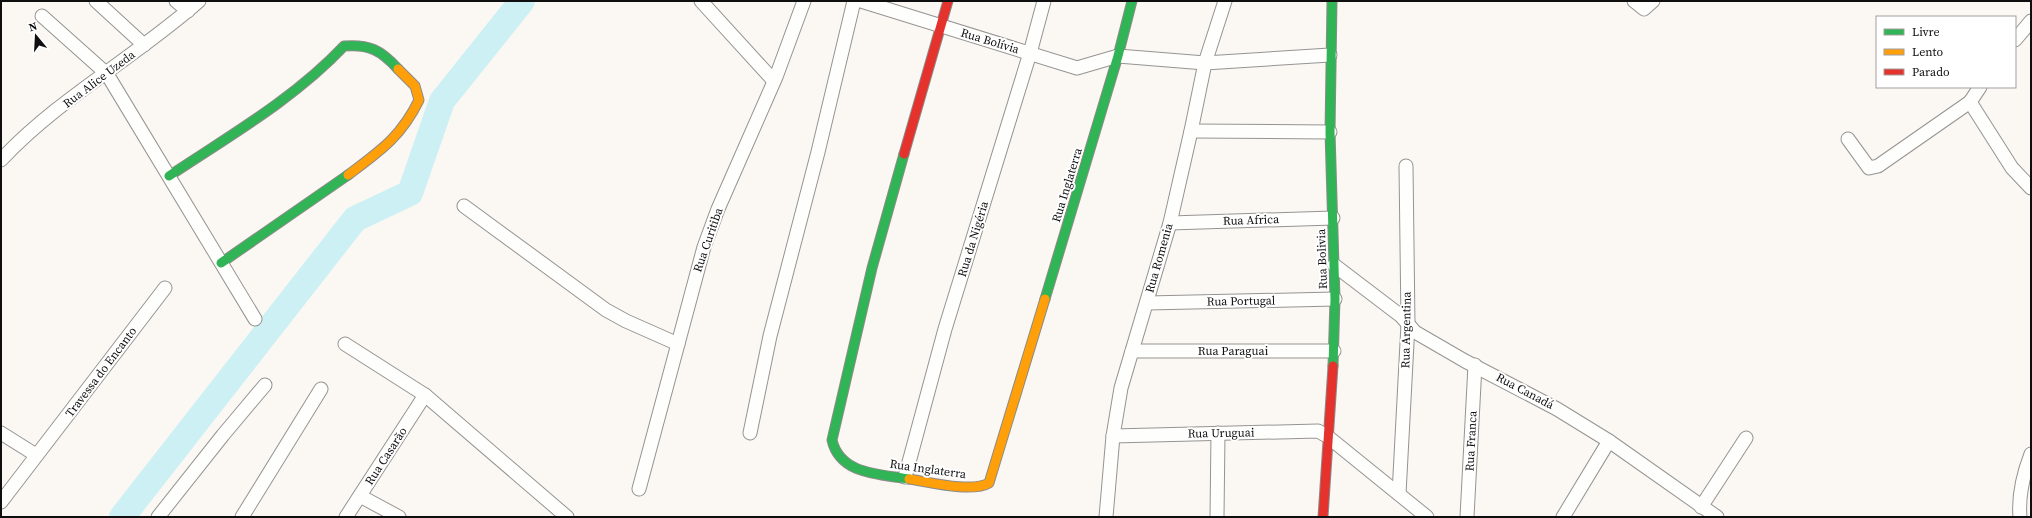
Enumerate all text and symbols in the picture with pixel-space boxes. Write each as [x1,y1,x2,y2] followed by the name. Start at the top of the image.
[16,16,56,56] north arrow
[1876,16,2016,88] legend
[27,19,39,35] text: N
[1912,24,1940,40] text: Livre
[959,25,1022,58] street label: Rua Bolívia
[1912,44,1943,60] text: Lento
[60,46,139,111] street label: Rua Alice Uzeda
[1912,64,1950,80] text: Parado
[1048,145,1086,224] street label: Rua Inglaterra
[954,198,992,279] street label: Rua da Nigéria
[689,205,727,274] street label: Rua Curitiba
[1223,211,1280,229] street label: Rua Africa
[1141,220,1177,295] street label: Rua Romenia
[1313,228,1331,289] street label: Rua Bolivia
[1397,291,1415,369] street label: Rua Argentina
[1206,292,1276,310] street label: Rua Portugal
[62,323,141,420] street label: Travessa do Encanto
[1198,343,1269,359] street label: Rua Paraguai
[1493,369,1558,413] street label: Rua Canadá
[1461,409,1481,472] street label: Rua Franca
[361,424,411,488] street label: Rua Casarão
[1187,424,1255,442] street label: Rua Uruguai
[889,456,968,482] street label: Rua Inglaterra

